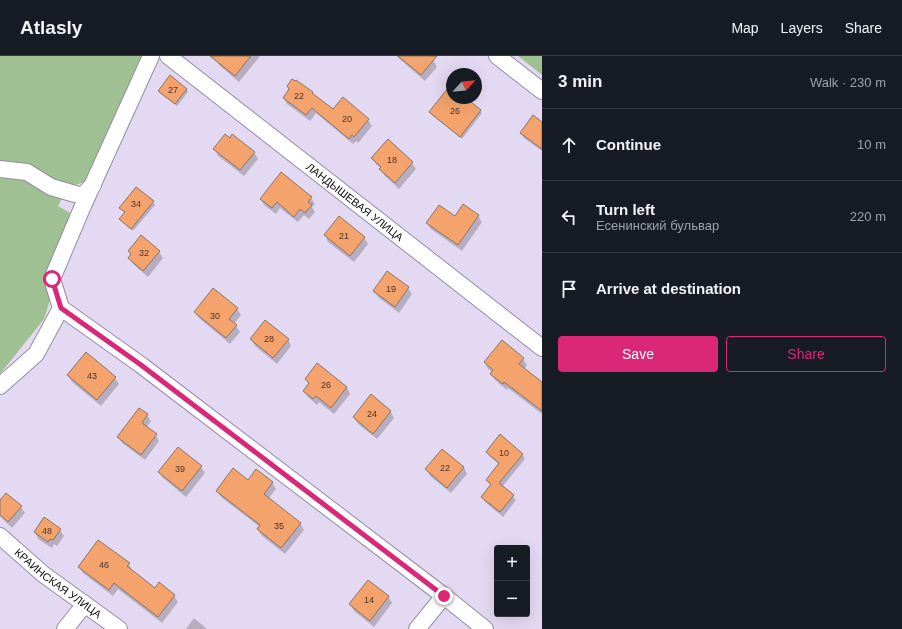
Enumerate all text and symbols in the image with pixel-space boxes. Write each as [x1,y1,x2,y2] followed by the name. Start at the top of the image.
[20,17,82,38] text: Atlasly
[731,20,759,36] text: Map
[781,20,823,36] text: Layers
[845,20,882,36] text: Share
[446,68,482,104] north arrow
[558,72,602,91] text: 3 min
[810,75,886,90] text: Walk · 230 m
[168,85,178,95] house number: 27
[294,91,304,101] house number: 22
[450,106,460,116] house number: 26
[342,114,352,124] house number: 20
[558,134,580,156] icon: ahead
[596,136,661,153] text: Continue
[857,137,886,152] text: 10 m
[387,155,397,165] house number: 18
[304,160,406,244] street label: ЛАНДЫШЕВАЯ УЛИЦА
[131,199,141,209] house number: 34
[596,201,655,218] text: Turn left
[558,206,580,228] icon: left
[850,209,886,224] text: 220 m
[596,218,719,233] text: Есенинский бульвар
[339,231,349,241] house number: 21
[139,248,149,258] house number: 32
[43,270,61,288] route start
[558,278,580,300] icon: arrive
[596,280,741,297] text: Arrive at destination
[386,284,396,294] house number: 19
[210,311,220,321] house number: 30
[264,334,274,344] house number: 28
[558,336,718,372] button: Save
[726,336,886,372] button: Share
[87,371,97,381] house number: 43
[321,380,331,390] house number: 26
[367,409,377,419] house number: 24
[499,448,509,458] house number: 10
[440,463,450,473] house number: 22
[175,464,185,474] house number: 39
[274,521,284,531] house number: 35
[42,526,52,536] house number: 48
[494,545,530,617] map controls
[494,545,530,581] button: +
[12,546,104,621] street label: КРАИНСКАЯ УЛИЦА
[99,560,109,570] house number: 46
[494,581,530,617] button: −
[435,587,453,605] route end
[364,595,374,605] house number: 14

